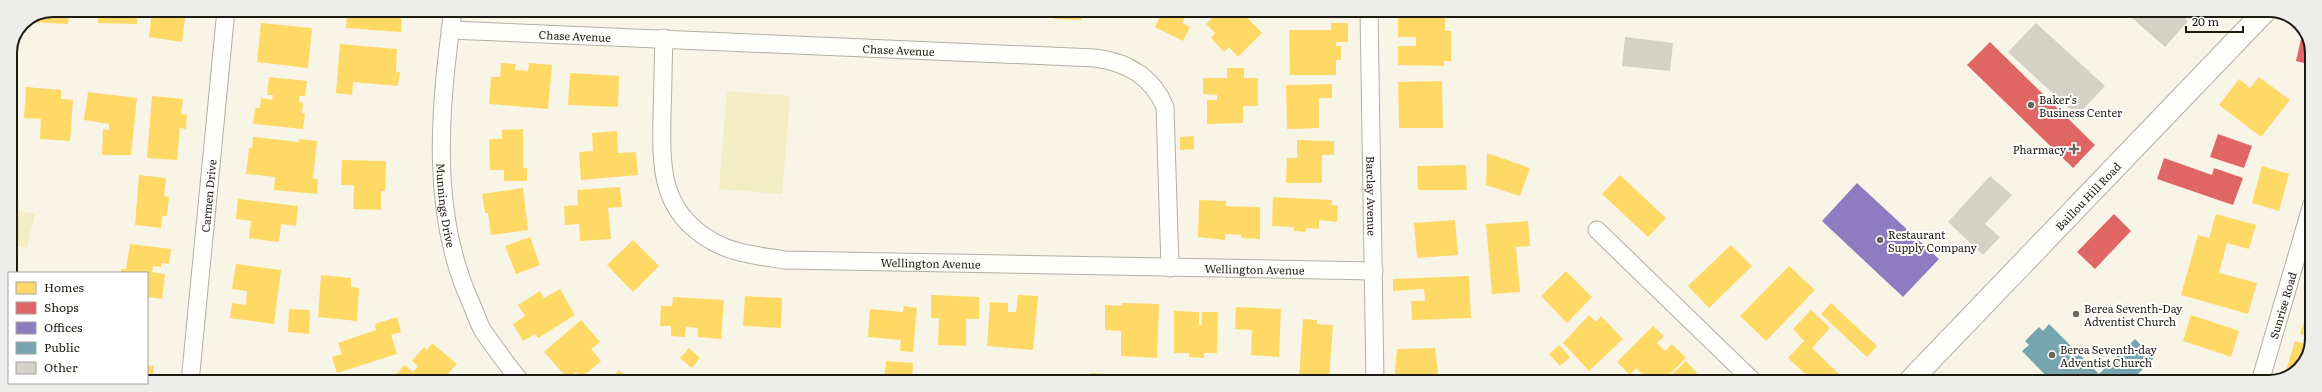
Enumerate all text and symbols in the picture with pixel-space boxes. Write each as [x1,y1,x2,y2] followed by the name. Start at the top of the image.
[2186,8,2243,34] scale bar
[2192,12,2219,30] text: 20 m
[538,26,612,45] street label: Chase Avenue
[862,40,935,59] street label: Chase Avenue
[2039,91,2123,120] place label: Baker's Business Center
[2026,100,2036,110] marker: Baker's Business Center
[2013,141,2067,157] place label: Pharmacy
[2069,144,2079,154] marker: Pharmacy
[1363,156,1381,236] street label: Barclay Avenue
[197,158,220,233] street label: Carmen Drive
[2051,158,2124,233] street label: Baillou Hill Road
[433,163,460,249] street label: Munnings Drive
[1888,226,1977,255] place label: Restaurant Supply Company
[1875,235,1885,245] marker: Restaurant Supply Company
[880,254,981,272] street label: Wellington Avenue
[1204,260,1305,278] street label: Wellington Avenue
[2265,270,2300,341] street label: Sunrise Road
[8,272,148,384] legend
[44,278,84,296] text: Homes
[44,298,79,316] text: Shops
[2084,300,2183,329] place label: Berea Seventh-Day Adventist Church
[2071,309,2081,319] marker: Berea Seventh-Day Adventist Church
[44,318,83,336] text: Offices
[44,338,80,356] text: Public
[2060,341,2157,370] place label: Berea Seventh-day Adventist Church
[2047,350,2057,360] marker: Berea Seventh-day Adventist Church
[44,358,78,376] text: Other

